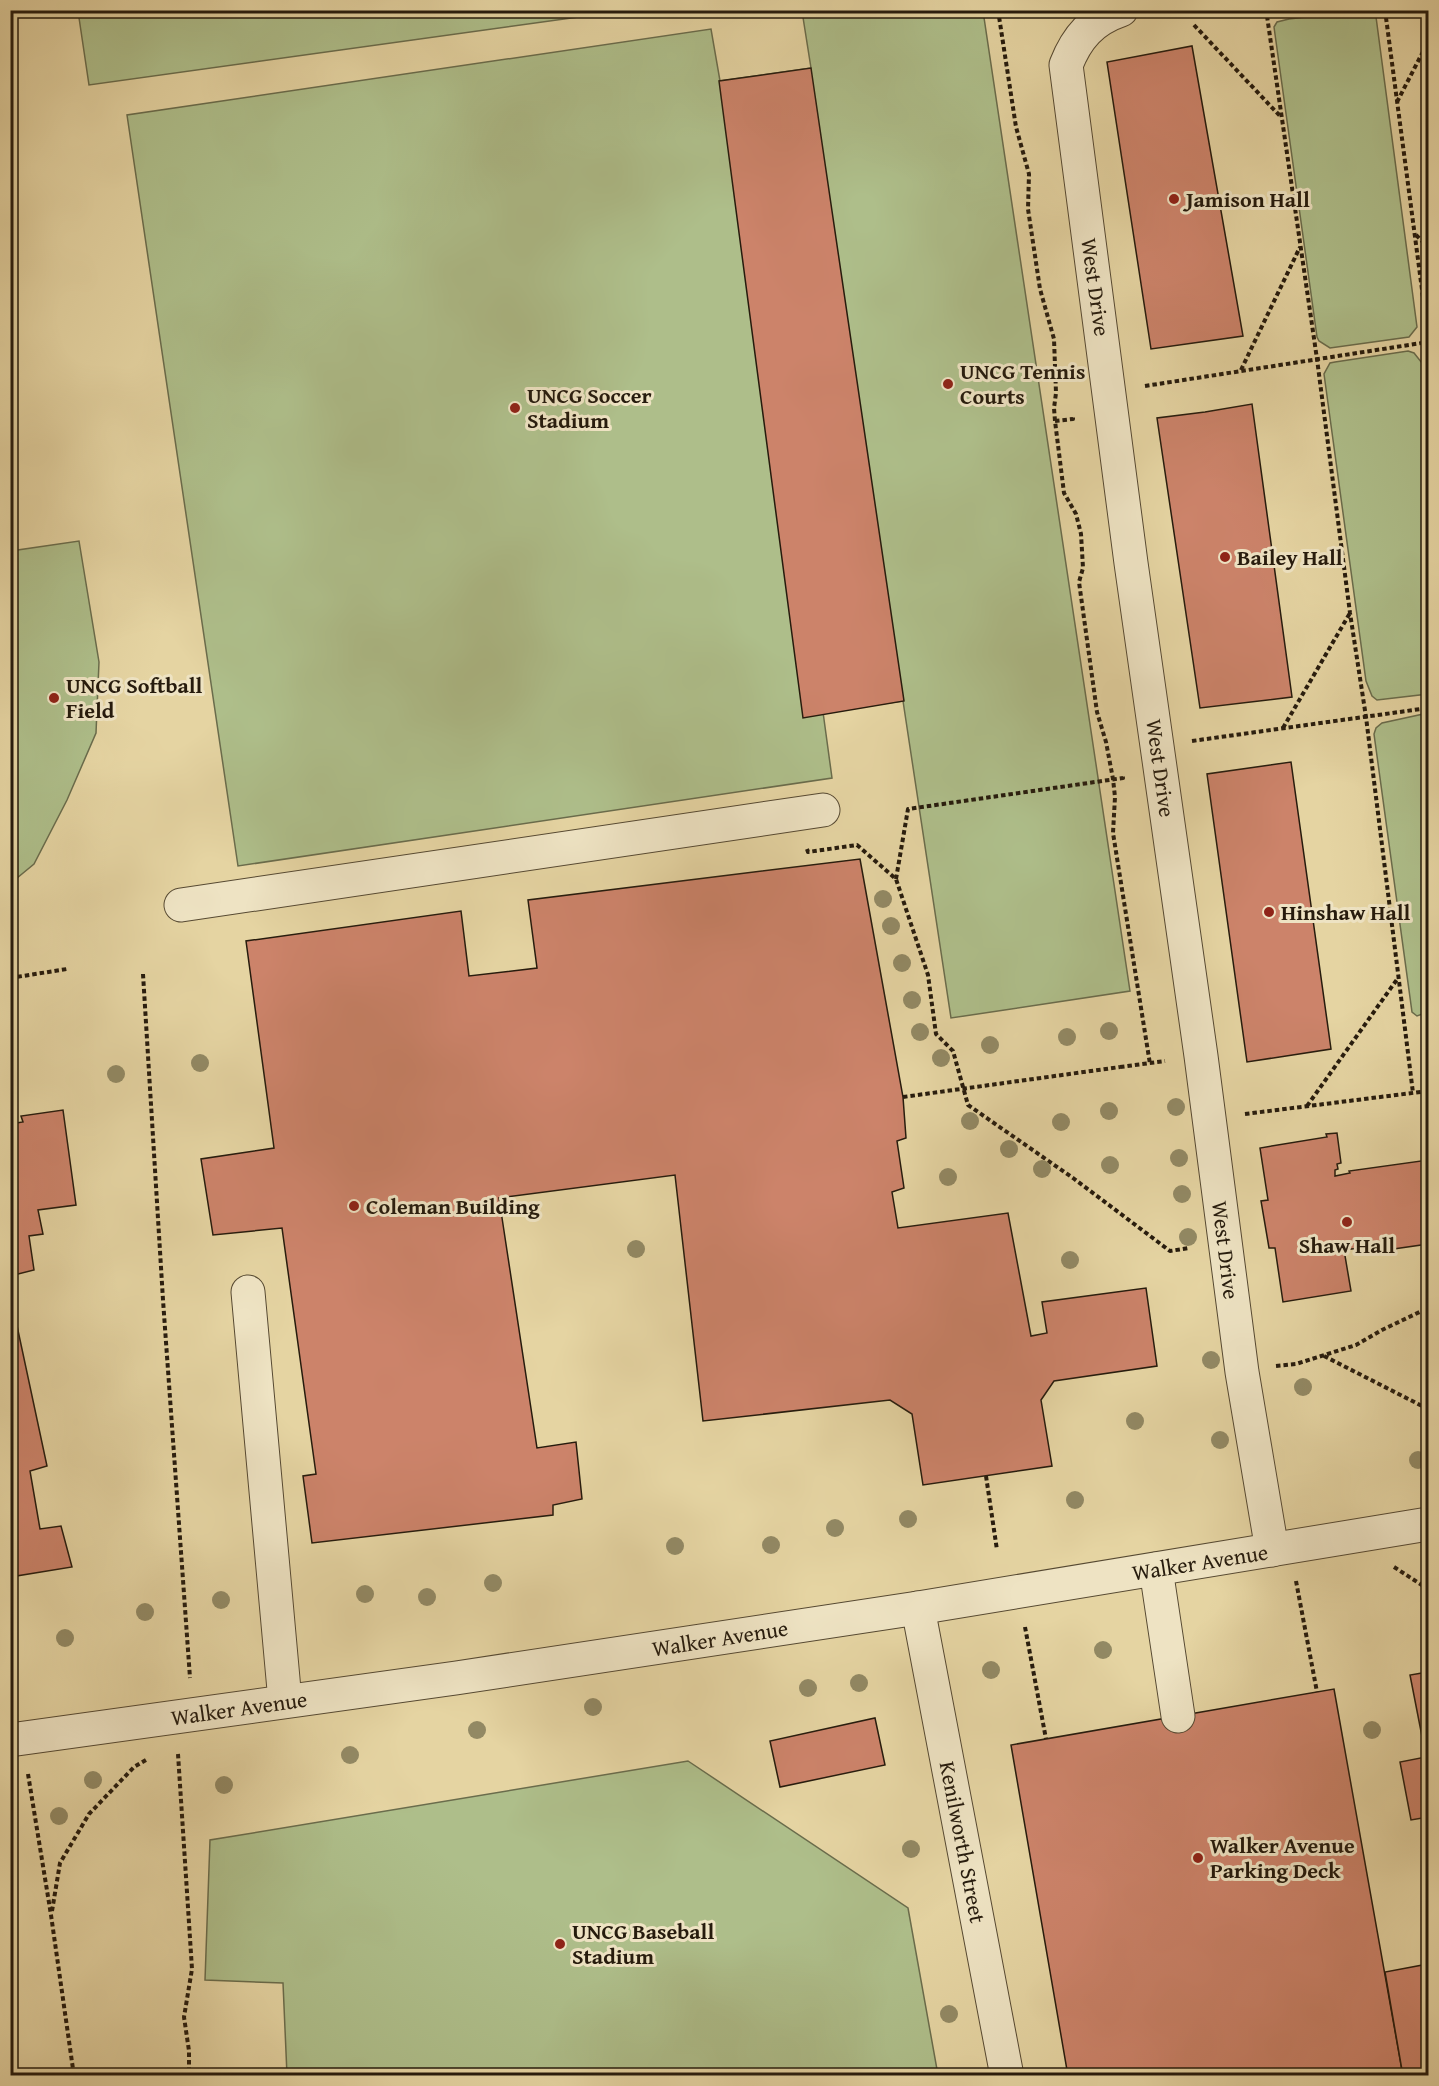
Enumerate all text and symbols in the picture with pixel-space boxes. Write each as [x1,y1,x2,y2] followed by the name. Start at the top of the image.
[1182,183,1310,215] place label: Jamison Hall
[1167,192,1181,206] marker: Jamison Hall
[1073,236,1119,338] street label: West Drive
[960,355,1085,412] place label: UNCG Tennis Courts
[941,377,955,391] marker: UNCG Tennis Courts
[527,379,652,436] place label: UNCG Soccer Stadium
[508,401,522,415] marker: UNCG Soccer Stadium
[1237,541,1343,573] place label: Bailey Hall
[1218,550,1232,564] marker: Bailey Hall
[66,669,203,726] place label: UNCG Softball Field
[47,691,61,705] marker: UNCG Softball Field
[1138,717,1184,819] street label: West Drive
[1281,896,1411,928] place label: Hinshaw Hall
[1262,905,1276,919] marker: Hinshaw Hall
[366,1190,540,1222] place label: Coleman Building
[347,1199,361,1213] marker: Coleman Building
[1204,1199,1248,1301] street label: West Drive
[1340,1215,1354,1229] marker: Shaw Hall
[1299,1229,1395,1261] place label: Shaw Hall
[1130,1535,1270,1589] street label: Walker Avenue
[650,1611,790,1665] street label: Walker Avenue
[169,1683,309,1733] street label: Walker Avenue
[932,1758,994,1926] street label: Kenilworth Street
[1210,1829,1355,1886] place label: Walker Avenue Parking Deck
[1191,1851,1205,1865] marker: Walker Avenue Parking Deck
[572,1915,714,1972] place label: UNCG Baseball Stadium
[553,1937,567,1951] marker: UNCG Baseball Stadium

